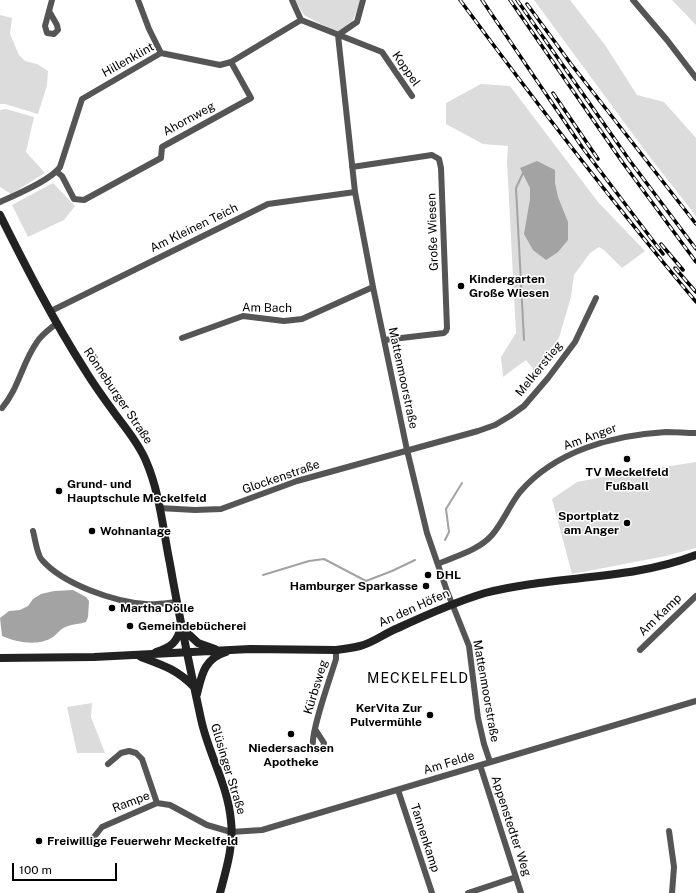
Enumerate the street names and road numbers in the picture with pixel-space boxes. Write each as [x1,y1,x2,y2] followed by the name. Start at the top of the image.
[99,40,157,80] street label: Hillenklint
[389,49,423,89] street label: Koppel
[161,99,217,139] street label: Ahornweg
[424,193,442,271] street label: Große Wiesen
[148,200,240,256] street label: Am Kleinen Teich
[242,300,292,316] street label: Am Bach
[385,326,421,430] street label: Mattenmoorstraße
[512,339,566,399] street label: Melkerstieg
[80,345,156,447] street label: Rönneburger Straße
[561,421,619,453] street label: Am Anger
[240,457,322,497] street label: Glockenstraße
[376,586,452,630] street label: An den Höfen
[636,591,684,639] street label: Am Kamp
[470,639,502,743] street label: Mattenmoorstraße
[301,658,331,716] street label: Kürbsweg
[207,722,249,816] street label: Glüsinger Straße
[422,748,476,778] street label: Am Felde
[488,774,534,878] street label: Appenstedter Weg
[110,788,152,816] street label: Rampe
[407,802,443,874] street label: Tannenkamp

